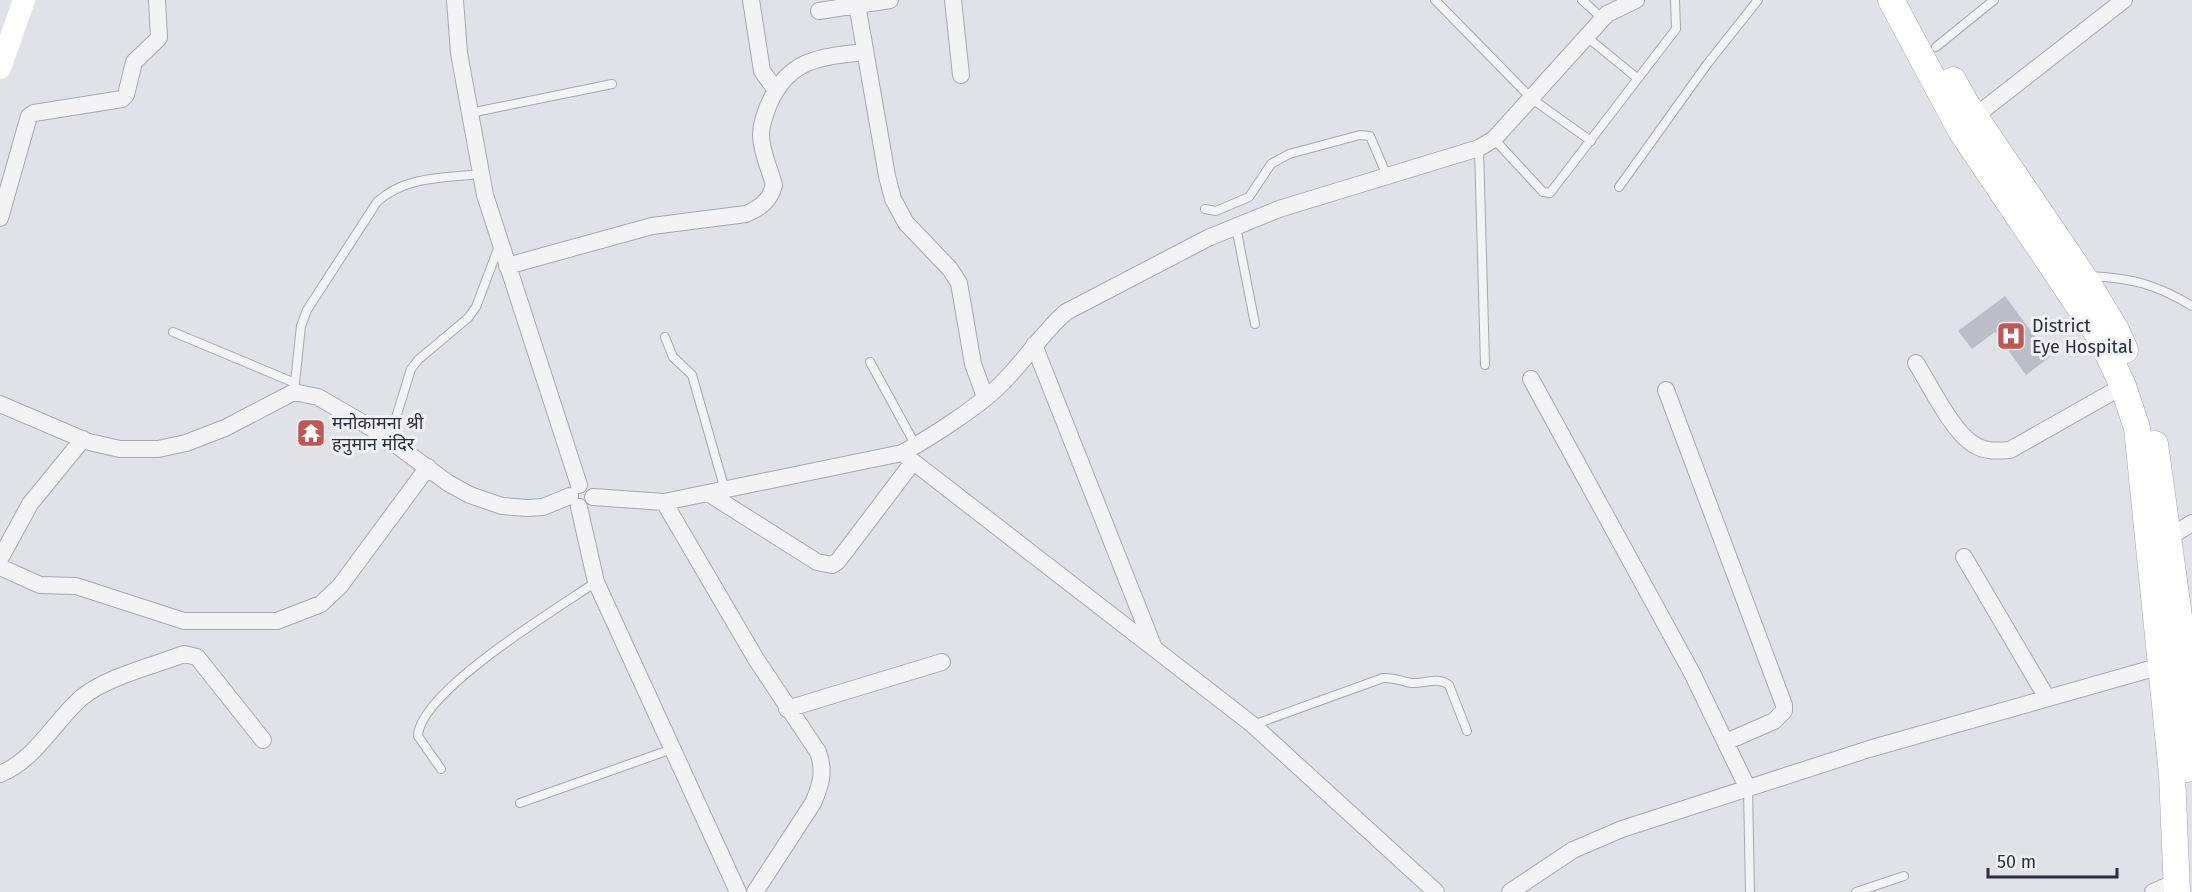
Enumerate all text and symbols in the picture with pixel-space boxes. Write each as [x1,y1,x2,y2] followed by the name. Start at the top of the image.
[2032,315,2133,358] place label: District Eye Hospital
[1995,320,2027,352] hospital icon: District Eye Hospital
[332,412,424,456] place label: मनोकामना श्री हनुमान मंदिर
[295,417,327,449] temple icon: मनोकामना श्री हनुमान मंदिर
[1988,841,2117,879] scale bar
[1997,851,2036,873] text: 50 m

